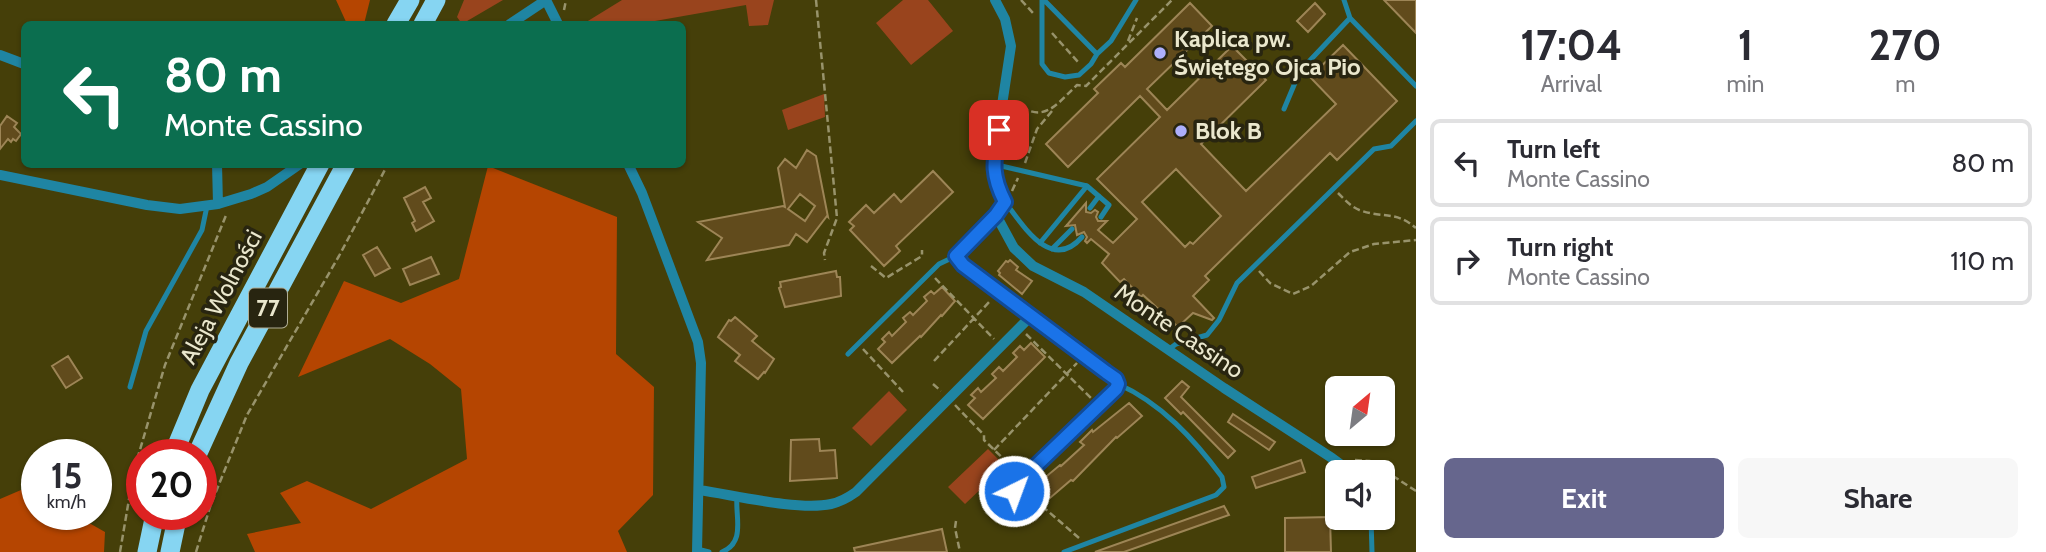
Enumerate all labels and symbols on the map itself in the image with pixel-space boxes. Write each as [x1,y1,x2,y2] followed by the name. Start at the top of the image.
[1174,24,1361,81] place label: Kaplica pw. Świętego Ojca Pio
[1152,45,1168,61] marker: Kaplica pw. Świętego Ojca Pio
[969,100,1029,160] pin
[1195,116,1262,145] place label: Blok B
[1173,123,1189,139] marker: Blok B
[173,225,268,369] street label: Aleja Wolności
[1109,277,1249,384] street label: Monte Cassino
[249,288,287,328] road number: 77
[1325,376,1395,446] north arrow
[126,439,217,530] speed limit sign: 20
[977,454,1051,528] position arrow

